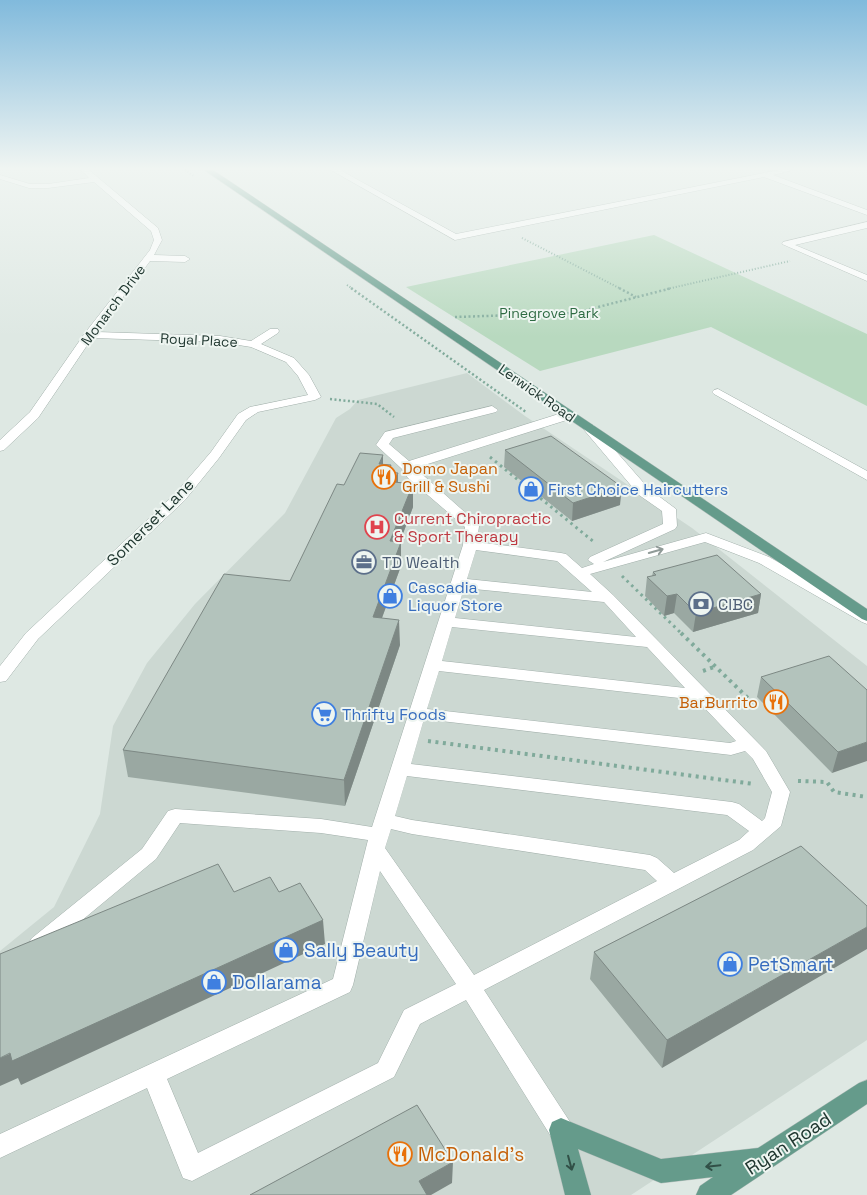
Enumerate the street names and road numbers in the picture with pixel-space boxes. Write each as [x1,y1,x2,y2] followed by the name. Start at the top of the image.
[77,261,149,349] street label: Monarch Drive
[160,329,238,351] street label: Royal Place
[495,360,579,426] street label: Lerwick Road
[102,474,198,570] street label: Somerset Lane
[740,1106,836,1181] street label: Ryan Road

